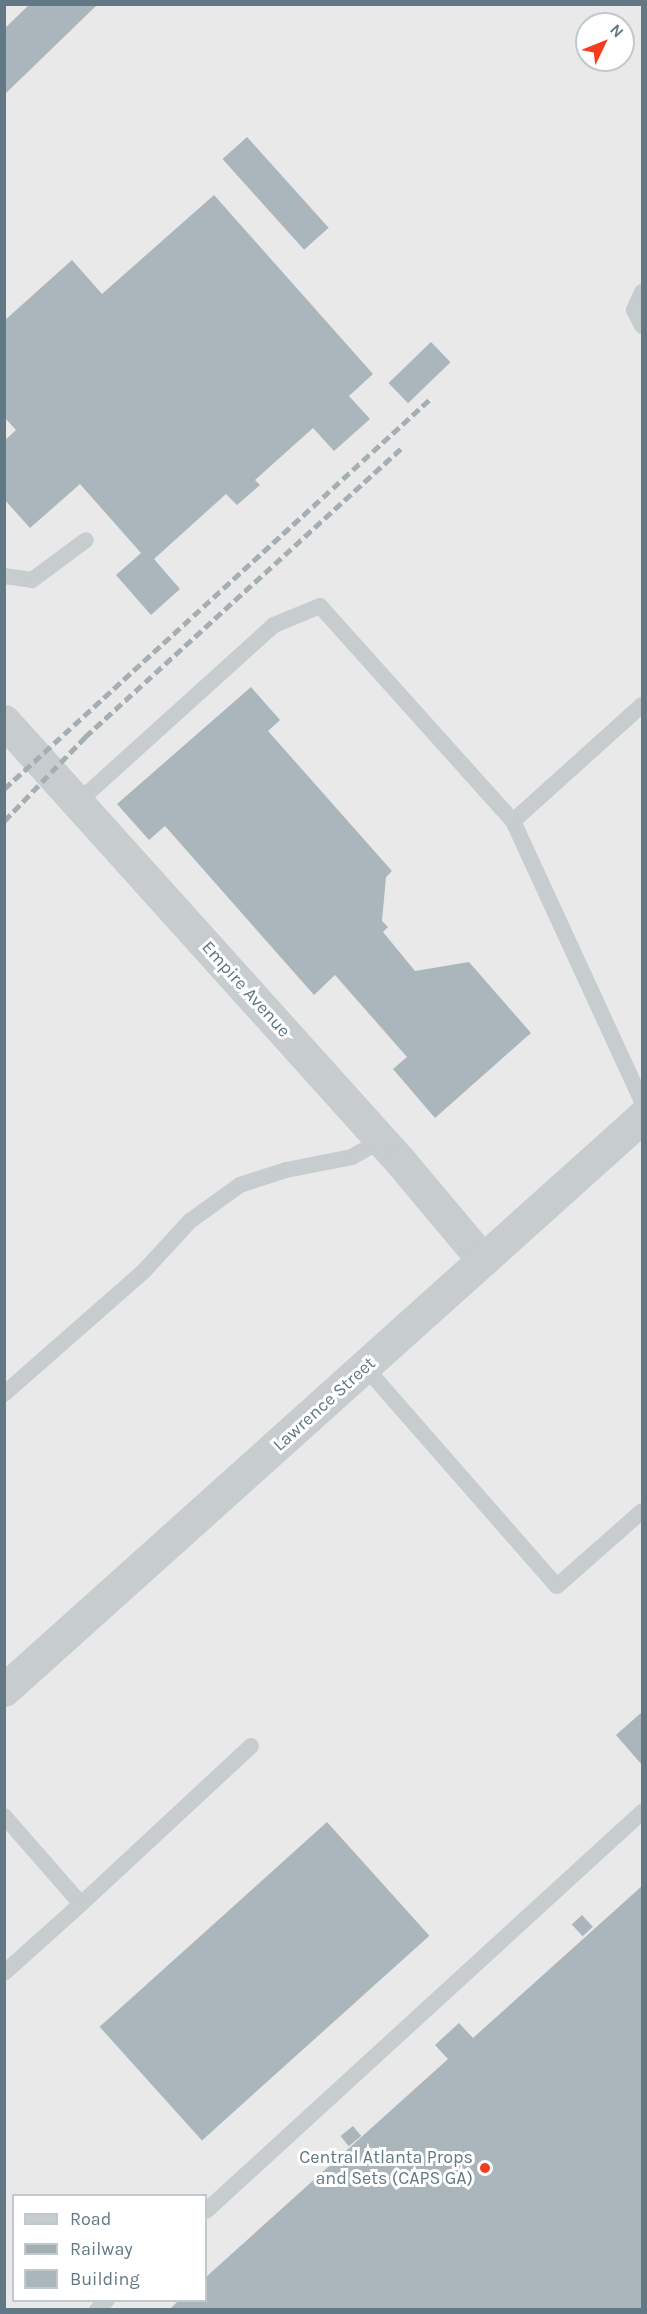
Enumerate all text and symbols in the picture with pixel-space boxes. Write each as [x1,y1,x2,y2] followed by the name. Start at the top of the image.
[575,12,635,72] north arrow
[606,20,628,41] text: N
[197,936,295,1042] street label: Empire Avenue
[268,1352,380,1456] street label: Lawrence Street
[299,2147,473,2190] place label: Central Atlanta Props and Sets (CAPS GA)
[478,2161,492,2175] marker: Central Atlanta Props and Sets (CAPS GA)
[12,2194,207,2302] legend
[70,2208,111,2230] text: Road
[70,2238,133,2260] text: Railway
[70,2268,140,2290] text: Building

